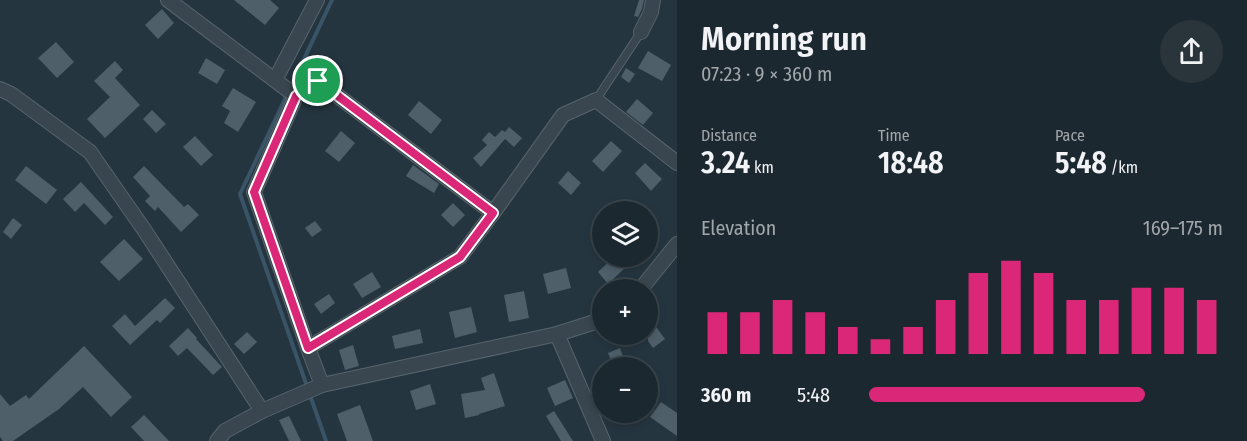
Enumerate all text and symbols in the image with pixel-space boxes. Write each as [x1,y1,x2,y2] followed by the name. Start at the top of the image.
[701,19,867,59] text: Morning run
[1160,20,1223,83] button: share
[292,55,343,106] pin
[701,62,832,86] text: 07:23 · 9 × 360 m
[301,64,334,97] icon: arrive
[701,126,757,145] text: Distance
[878,126,910,145] text: Time
[1055,126,1085,145] text: Pace
[701,145,750,181] text: 3.24
[878,145,944,181] text: 18:48
[1055,145,1107,181] text: 5:48
[750,158,774,177] text: km
[1107,158,1138,177] text: /km
[592,201,658,423] map controls
[592,201,658,267] button: layers
[701,216,776,240] text: Elevation
[1143,216,1223,240] text: 169–175 m
[592,279,658,345] button: +
[592,357,658,423] button: −
[701,383,751,407] text: 360 m
[797,383,830,407] text: 5:48

